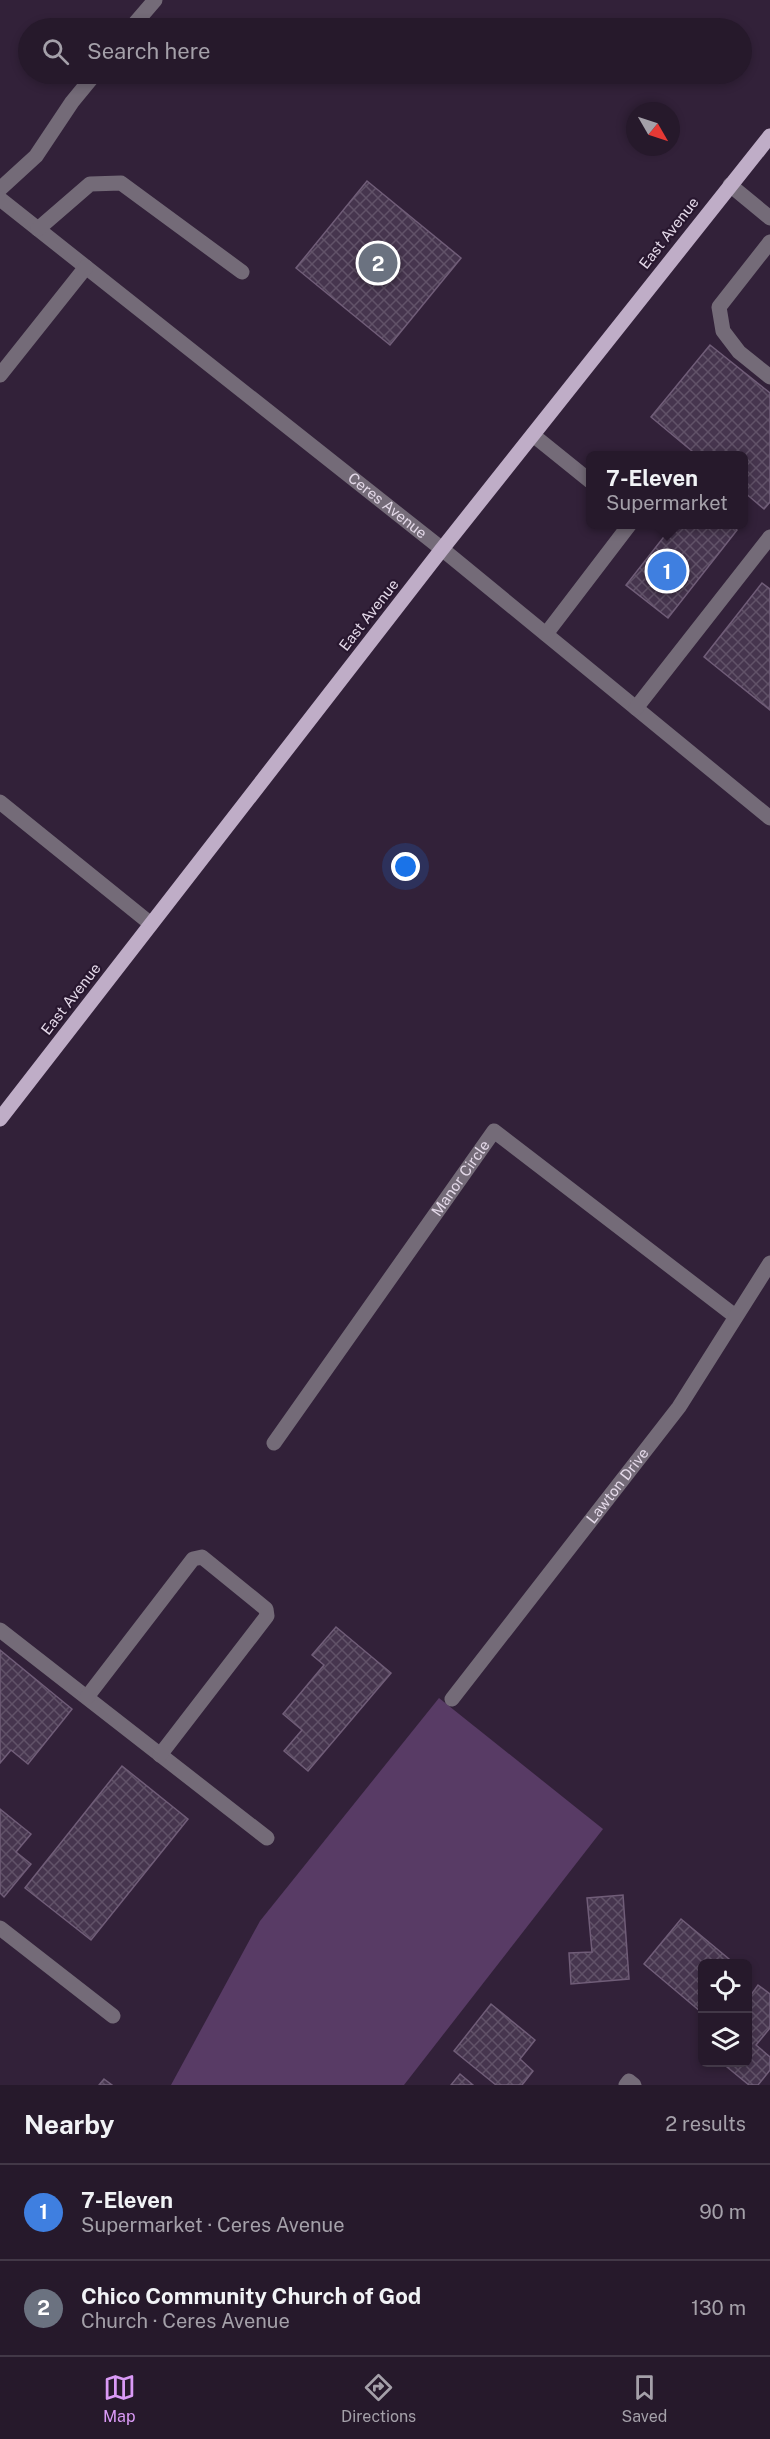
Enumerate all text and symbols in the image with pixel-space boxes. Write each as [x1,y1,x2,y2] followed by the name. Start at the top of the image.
[18,18,752,84] search box
[39,35,72,68] icon: search
[87,38,211,64] text: Search here
[626,102,680,156] north arrow
[635,194,702,272] street label: East Avenue
[358,240,398,286] pin: 2
[586,451,748,529] popup
[606,465,698,491] text: 7-Eleven
[345,469,430,542] street label: Ceres Avenue
[606,491,728,515] text: Supermarket
[648,548,686,594] pin: 1
[335,576,402,654] street label: East Avenue
[391,852,420,881] your location
[37,960,104,1038] street label: East Avenue
[428,1137,493,1219] street label: Manor Circle
[583,1445,652,1526] street label: Lawton Drive
[698,1959,752,2067] map controls
[698,1959,752,2013] button: locate
[698,2013,752,2067] button: layers
[24,2109,114,2140] text: Nearby
[665,2112,746,2136] text: 2 results
[81,2187,173,2213] text: 7-Eleven
[39,2200,48,2224] text: 1
[699,2200,746,2224] text: 90 m
[81,2213,345,2237] text: Supermarket · Ceres Avenue
[81,2283,421,2309] text: Chico Community Church of God
[37,2296,50,2320] text: 2
[691,2296,746,2320] text: 130 m
[81,2309,290,2333] text: Church · Ceres Avenue
[103,2371,136,2426] tab: Map
[341,2371,416,2426] tab: Directions
[622,2371,667,2426] tab: Saved

